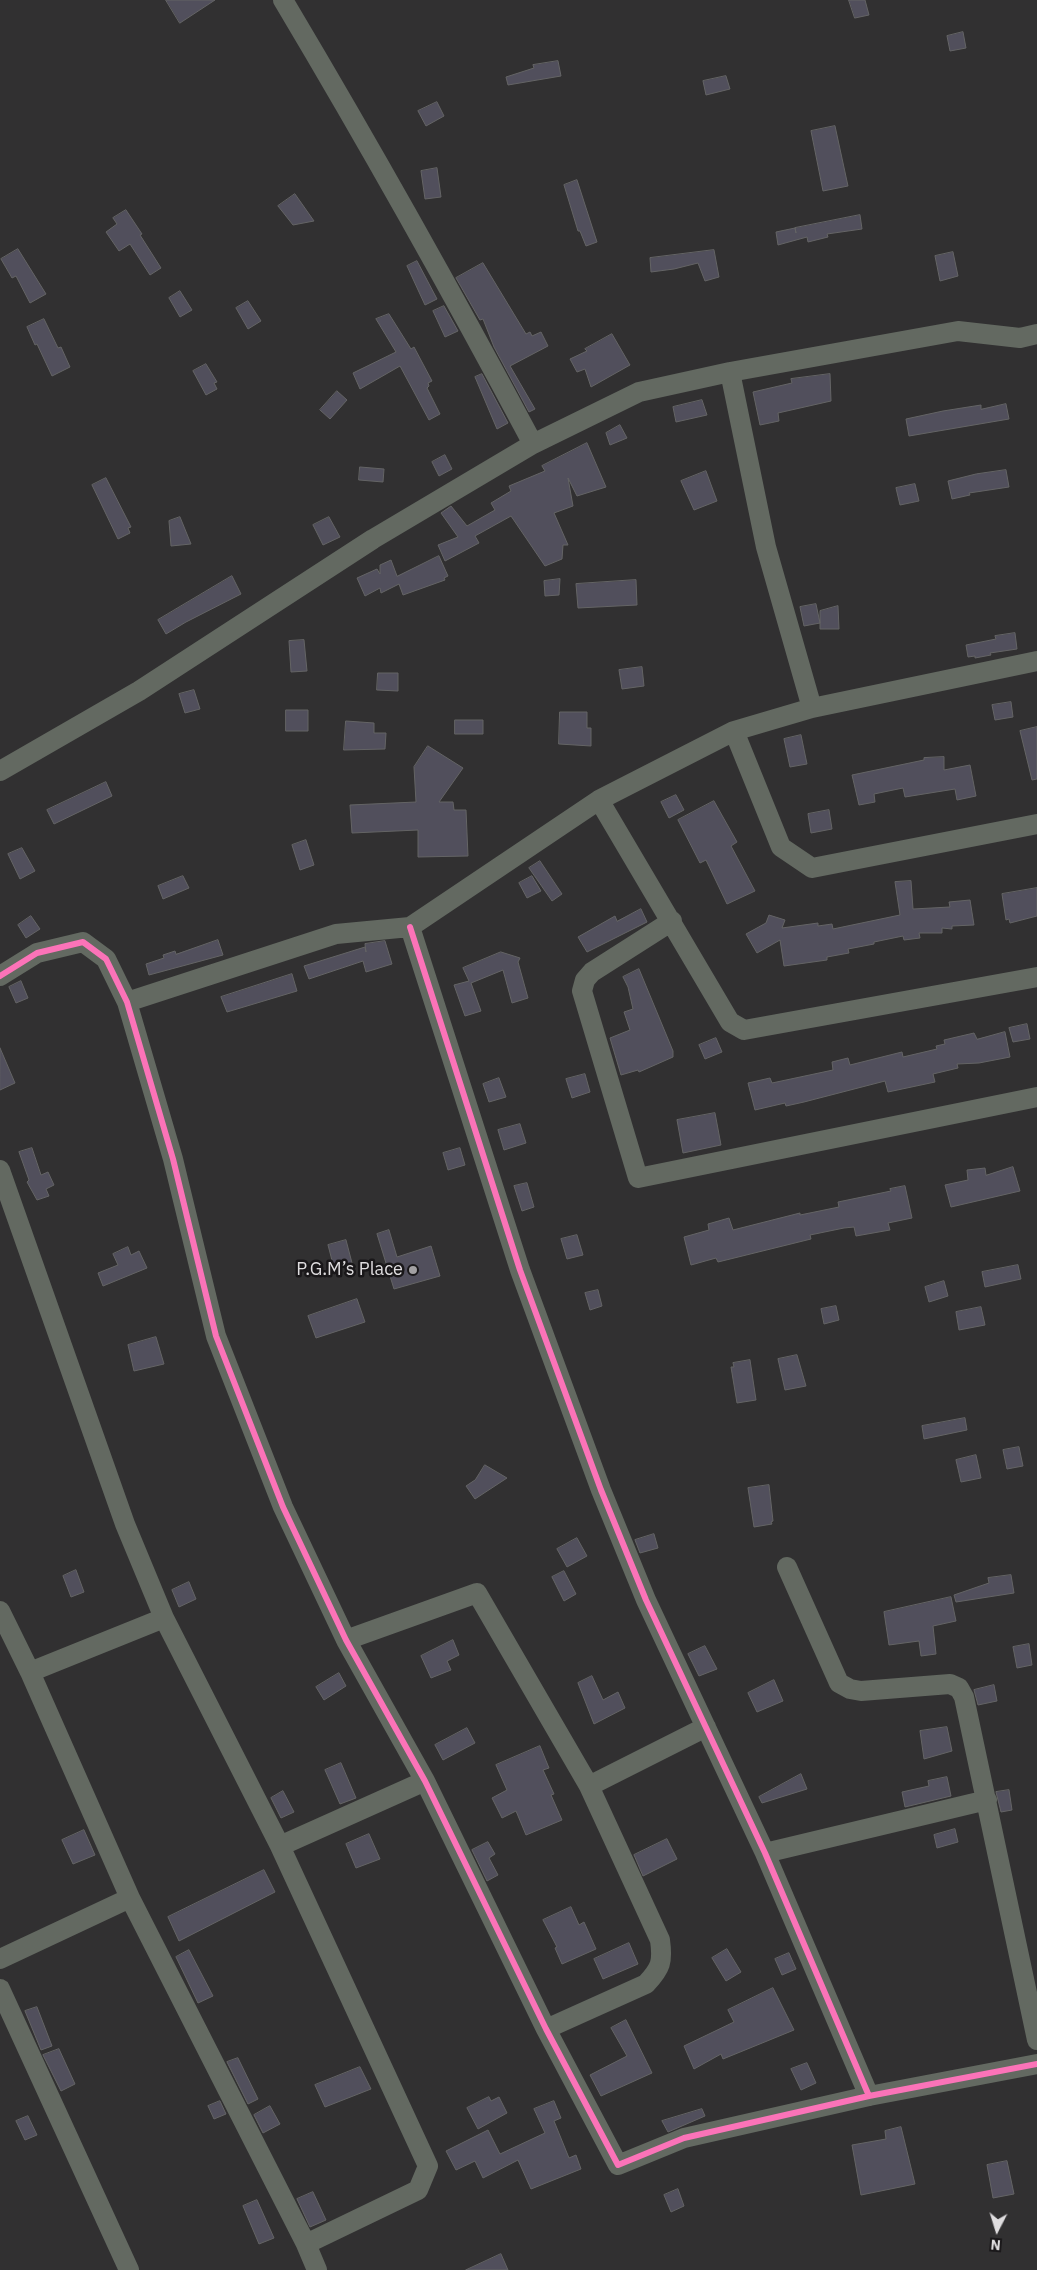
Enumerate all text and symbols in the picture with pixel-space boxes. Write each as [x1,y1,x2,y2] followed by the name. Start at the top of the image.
[296,1259,403,1281] place label: P.G.M’s Place
[407,1264,419,1276] marker: P.G.M’s Place
[972,2205,1022,2255] north arrow
[990,2236,1002,2254] text: N

